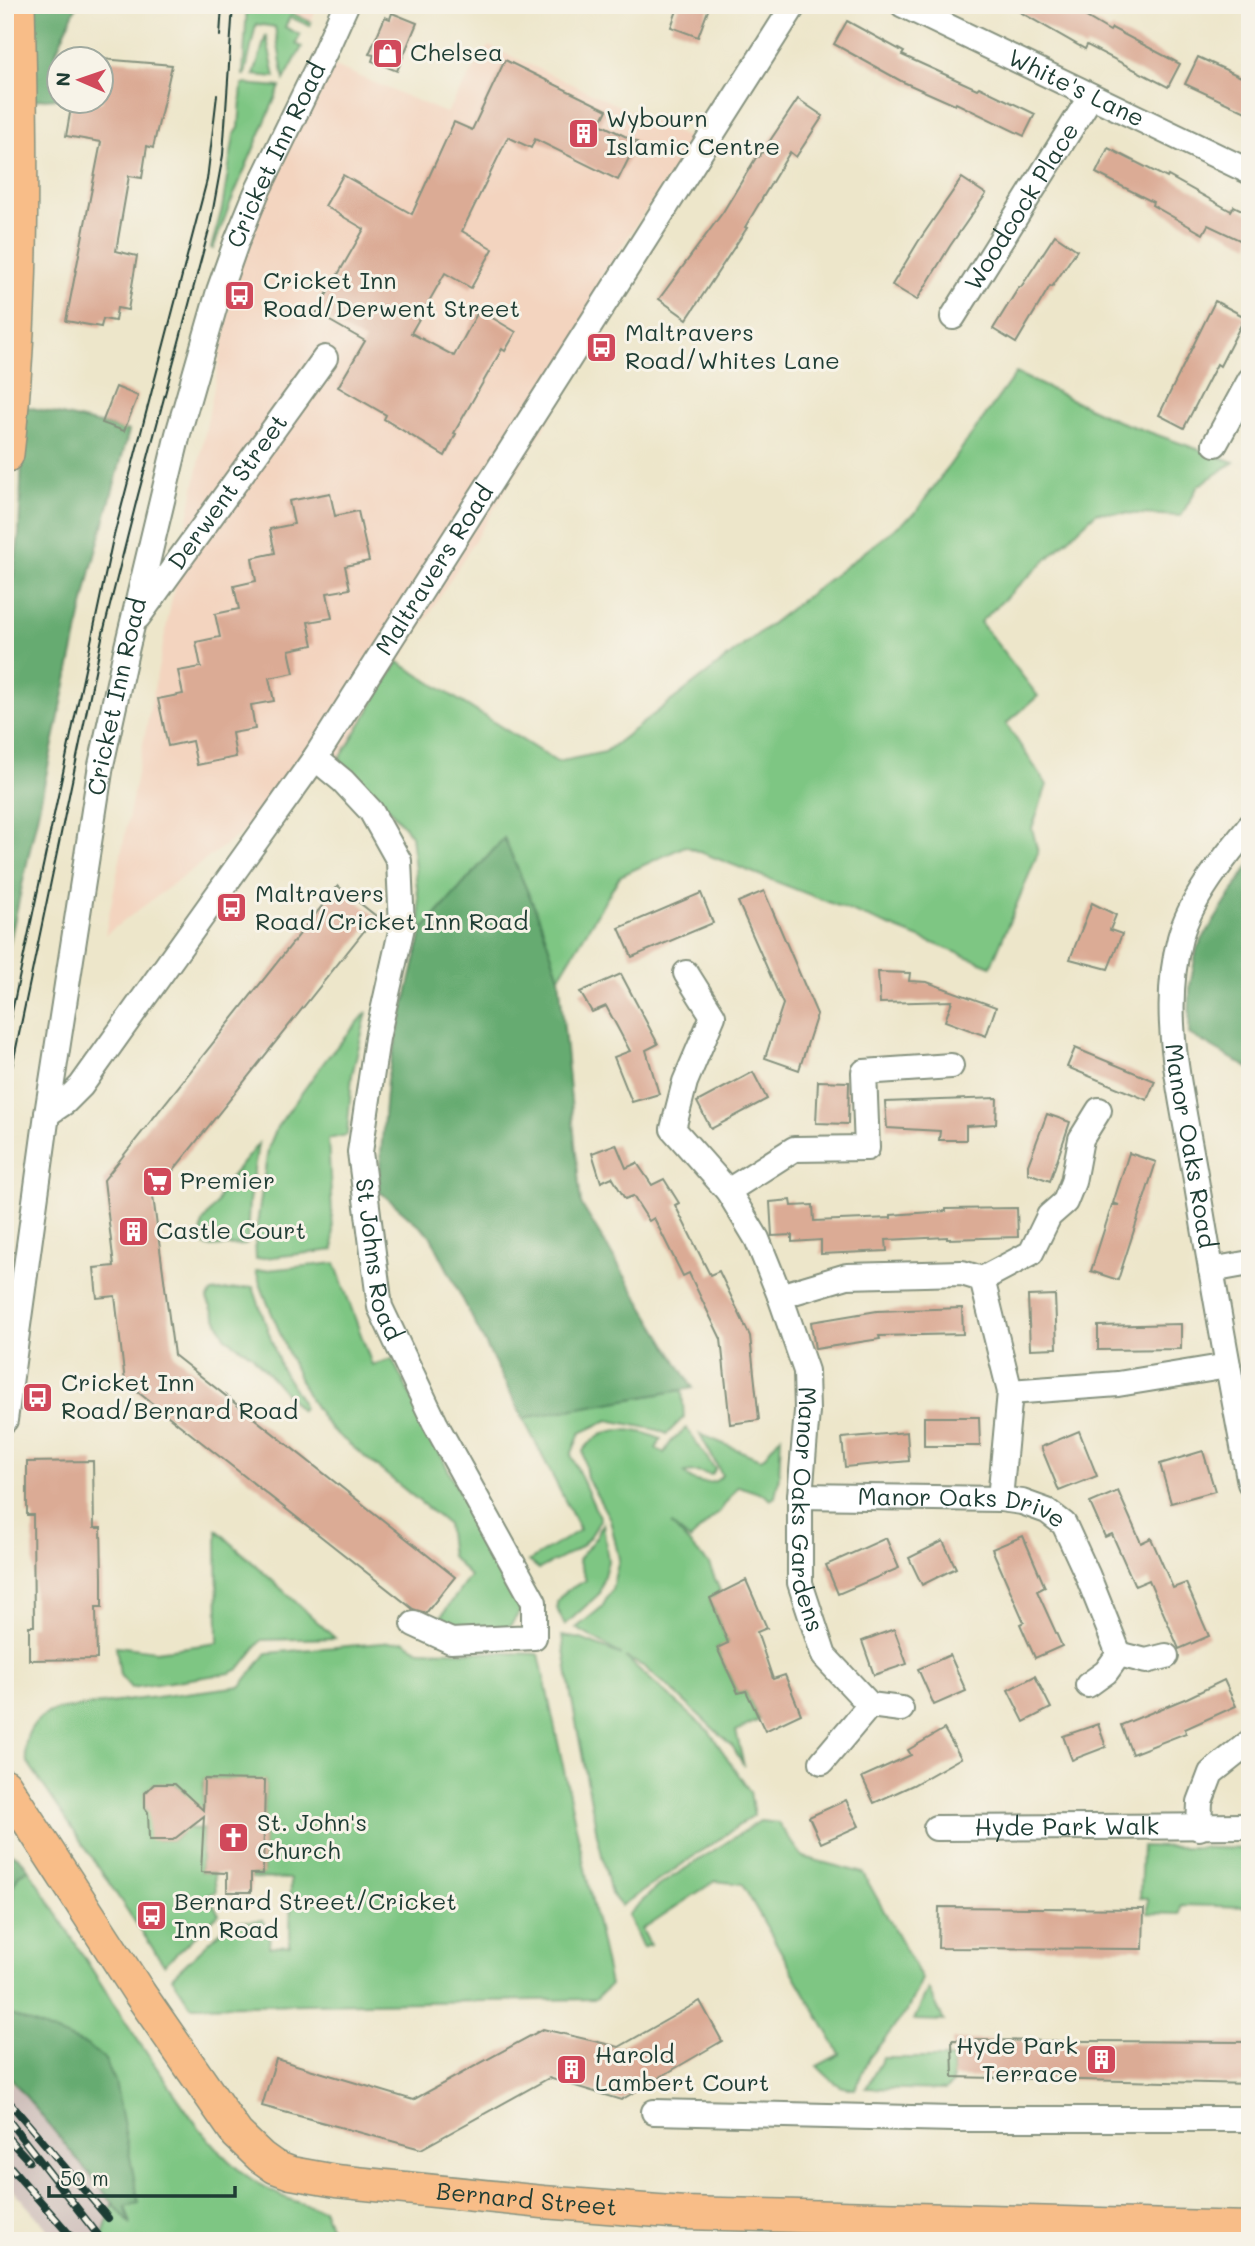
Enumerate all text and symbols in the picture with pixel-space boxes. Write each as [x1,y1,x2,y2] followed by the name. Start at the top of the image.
[370,36,404,70] shop icon: Chelsea
[410,36,503,67] place label: Chelsea
[1003,41,1150,133] street label: White's Lane
[46,46,116,116] north arrow
[219,57,332,252] street label: Cricket Inn Road
[50,72,75,87] text: N
[606,102,780,161] place label: Wybourn Islamic Centre
[566,116,600,150] building icon: Wybourn Islamic Centre
[957,116,1085,296] street label: Woodcock Place
[263,264,520,323] place label: Cricket Inn Road/Derwent Street
[223,278,257,312] bus stop icon: Cricket Inn Road/Derwent Street
[625,316,840,375] place label: Maltravers Road/Whites Lane
[585,330,619,364] bus stop icon: Maltravers Road/Whites Lane
[160,407,294,575] street label: Derwent Street
[368,478,499,660] street label: Maltravers Road
[80,595,152,797] street label: Cricket Inn Road
[255,877,528,936] place label: Maltravers Road/Cricket Inn Road
[215,891,249,925] bus stop icon: Maltravers Road/Cricket Inn Road
[1159,1042,1224,1250] street label: Manor Oaks Road
[140,1164,174,1198] supermarket icon: Premier
[180,1164,275,1195] place label: Premier
[350,1176,411,1345] street label: St Johns Road
[116,1214,150,1248] building icon: Castle Court
[156,1214,306,1245] place label: Castle Court
[61,1366,298,1425] place label: Cricket Inn Road/Bernard Road
[21,1380,55,1414] bus stop icon: Cricket Inn Road/Bernard Road
[785,1386,832,1635] street label: Manor Oaks Gardens
[857,1480,1073,1534] street label: Manor Oaks Drive
[257,1806,367,1865] place label: St. John's Church
[975,1810,1159,1842] street label: Hyde Park Walk
[217,1820,251,1854] church icon: St. John's Church
[174,1885,457,1944] place label: Bernard Street/Cricket Inn Road
[134,1899,168,1933] bus stop icon: Bernard Street/Cricket Inn Road
[956,2029,1078,2088] place label: Hyde Park Terrace
[595,2038,769,2097] place label: Harold Lambert Court
[1084,2043,1118,2077] building icon: Hyde Park Terrace
[555,2052,589,2086] building icon: Harold Lambert Court
[49,2155,234,2199] scale bar
[60,2164,109,2191] text: 50 m
[435,2174,618,2222] street label: Bernard Street

